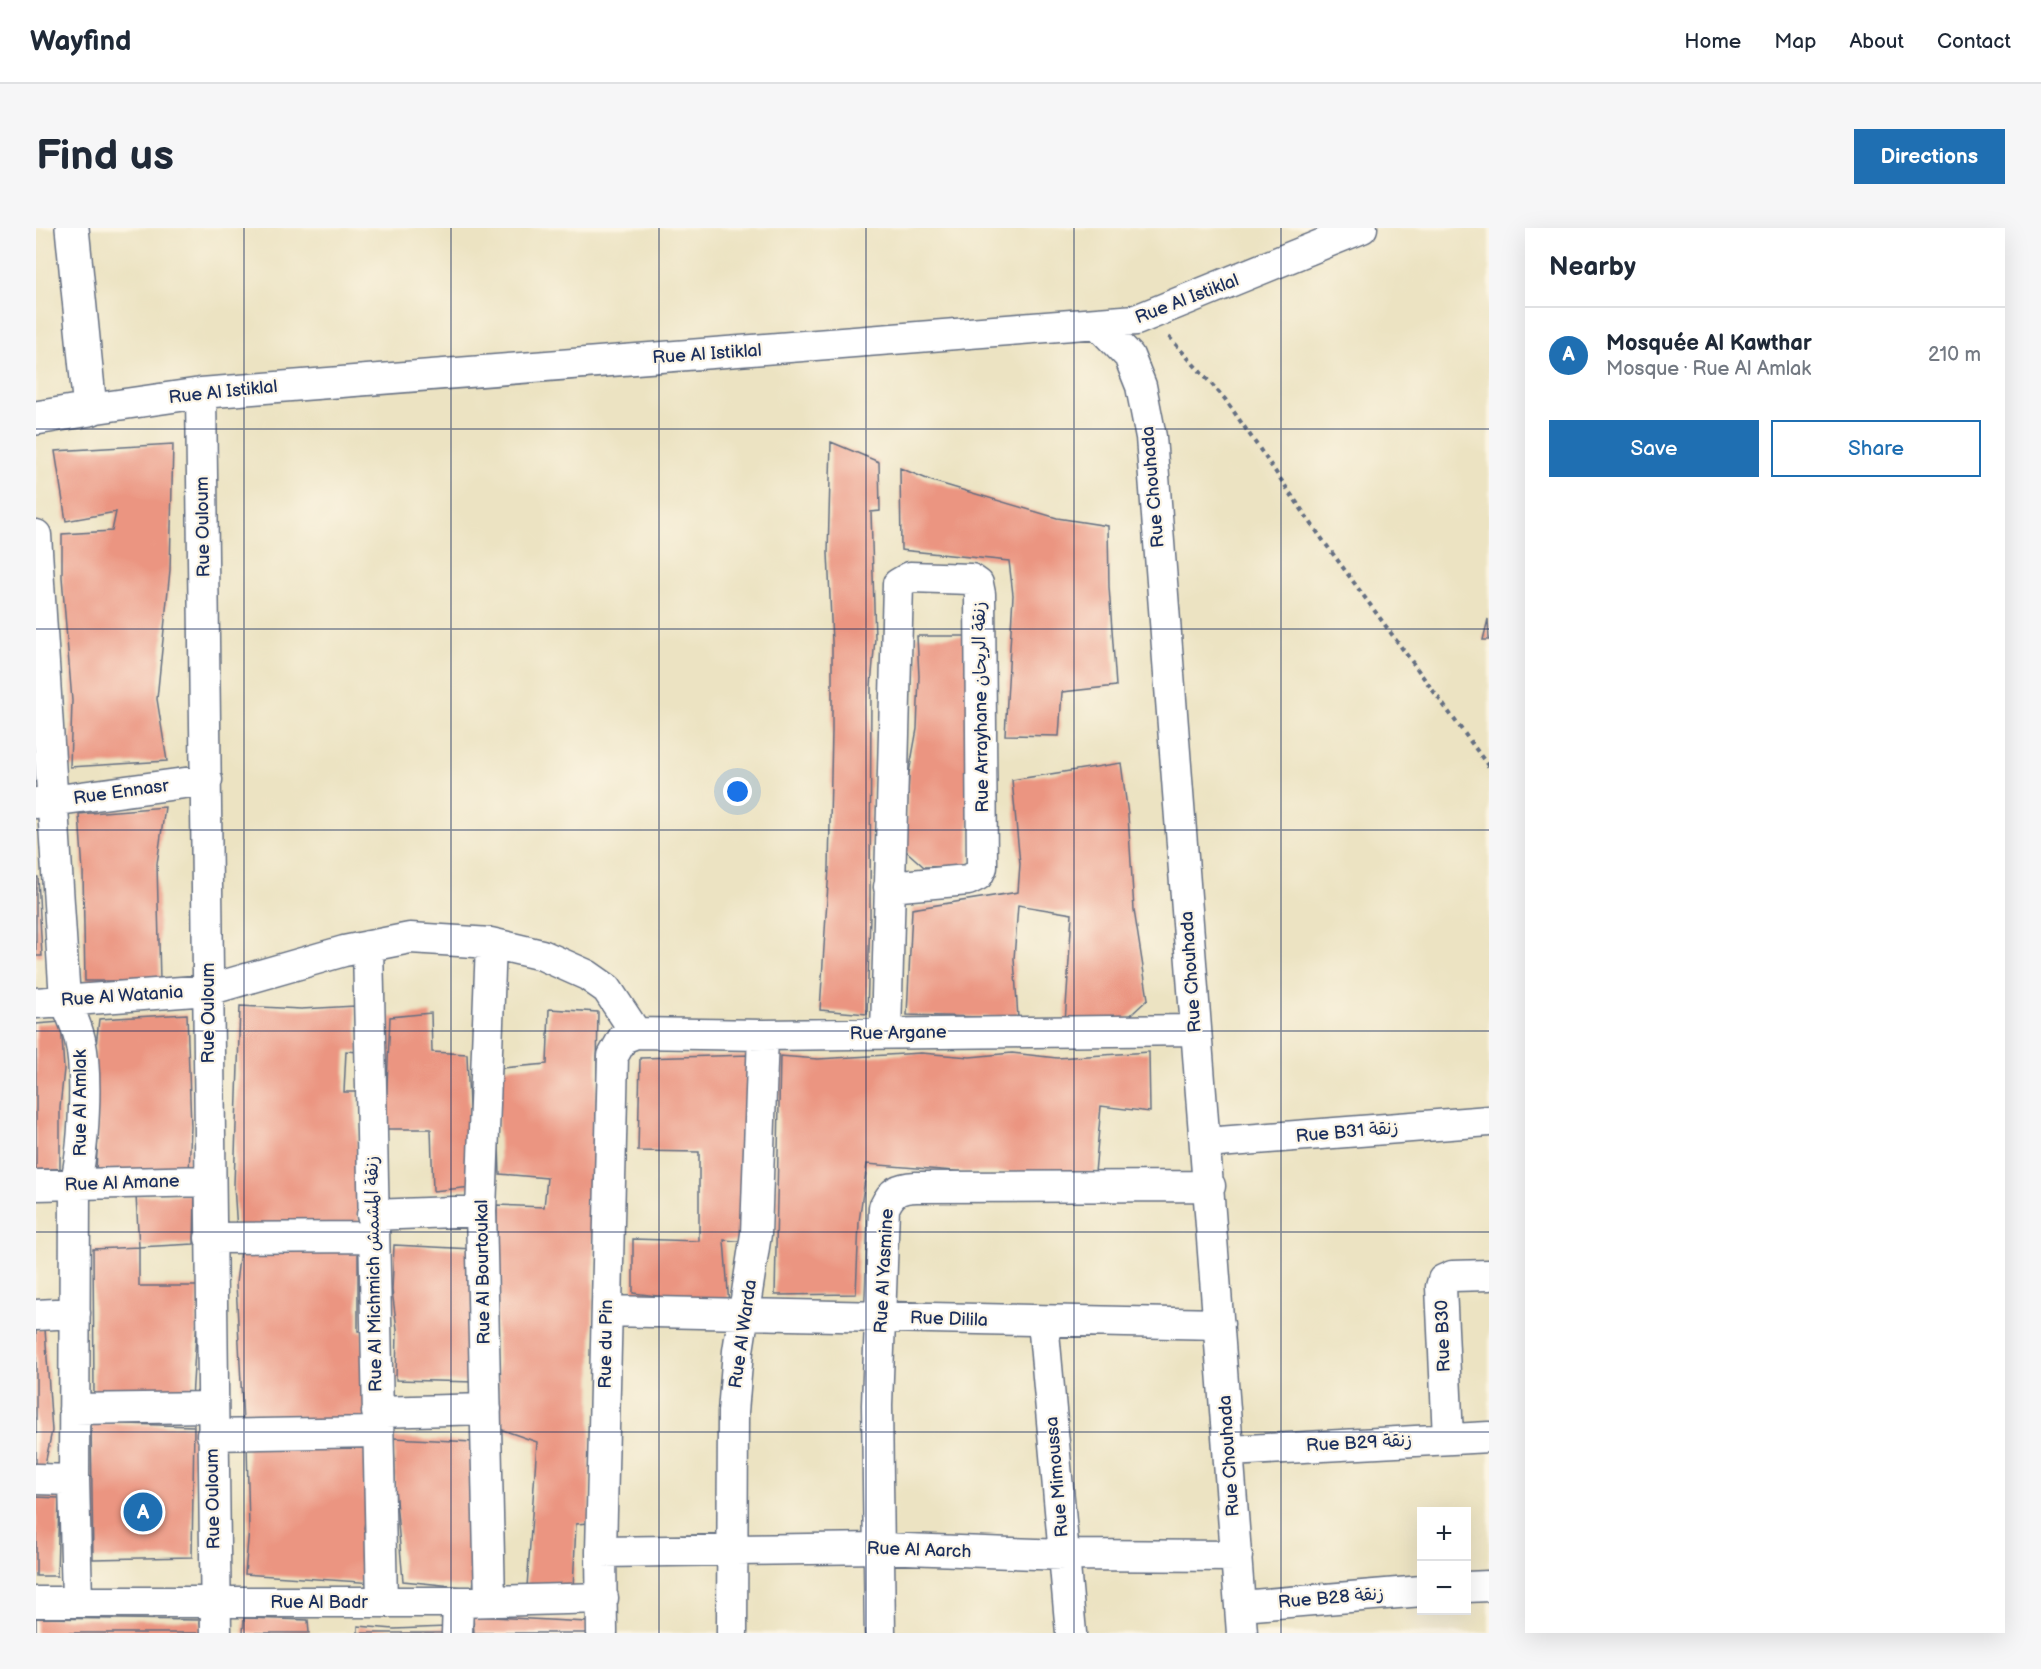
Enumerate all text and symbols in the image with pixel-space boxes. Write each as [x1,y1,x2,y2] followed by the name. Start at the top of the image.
[30,25,131,58] text: Wayfind
[1684,29,1741,54] text: Home
[1774,29,1816,54] text: Map
[1849,29,1904,54] text: About
[1937,29,2011,54] text: Contact
[1854,129,2005,184] button: Directions
[36,131,174,182] text: Find us
[1549,252,1636,283] text: Nearby
[1132,270,1242,328] street label: Rue Al Istiklal
[1606,330,1812,357] text: Mosquée Al Kawthar
[652,340,762,368] street label: Rue Al Istiklal
[1562,343,1575,367] text: A
[1928,343,1981,367] text: 210 m
[1606,357,1811,381] text: Mosque · Rue Al Amlak
[168,376,278,408] street label: Rue Al Istiklal
[1549,420,1759,477] button: Save
[1771,420,1981,477] button: Share
[1137,425,1169,549] street label: Rue Chouhada
[192,476,214,578] street label: Rue Ouloum
[969,601,993,813] street label: Rue Arrayhane زنقة الريحان
[72,775,171,809] street label: Rue Ennasr
[723,777,752,806] your location
[1176,911,1206,1033] street label: Rue Chouhada
[198,963,219,1063] street label: Rue Ouloum
[60,981,184,1011] street label: Rue Al Watania
[849,1022,947,1044] street label: Rue Argane
[70,1049,91,1157] street label: Rue Al Amlak
[1295,1117,1399,1147] street label: Rue B31 زنقة
[361,1156,387,1392] street label: Rue Al Michmich زنقة المشمش
[64,1170,180,1196] street label: Rue Al Amane
[471,1199,495,1345] street label: Rue Al Bourtoukal
[870,1208,898,1334] street label: Rue Al Yasmine
[725,1278,761,1390] street label: Rue Al Warda
[595,1299,617,1389] street label: Rue du Pin
[1431,1299,1455,1373] street label: Rue B30
[910,1307,988,1331] street label: Rue Dilila
[1214,1395,1244,1517] street label: Rue Chouhada
[1041,1416,1073,1538] street label: Rue Mimoussa
[1305,1430,1413,1456] street label: Rue B29 زنقة
[202,1448,224,1550] street label: Rue Ouloum
[124,1490,162,1534] pin: A
[1417,1507,1471,1615] map controls
[1417,1507,1471,1561] button: +
[866,1538,972,1562] street label: Rue Al Aarch
[1417,1561,1471,1615] button: −
[1277,1583,1385,1613] street label: Rue B28 زنقة
[270,1592,368,1613] street label: Rue Al Badr

